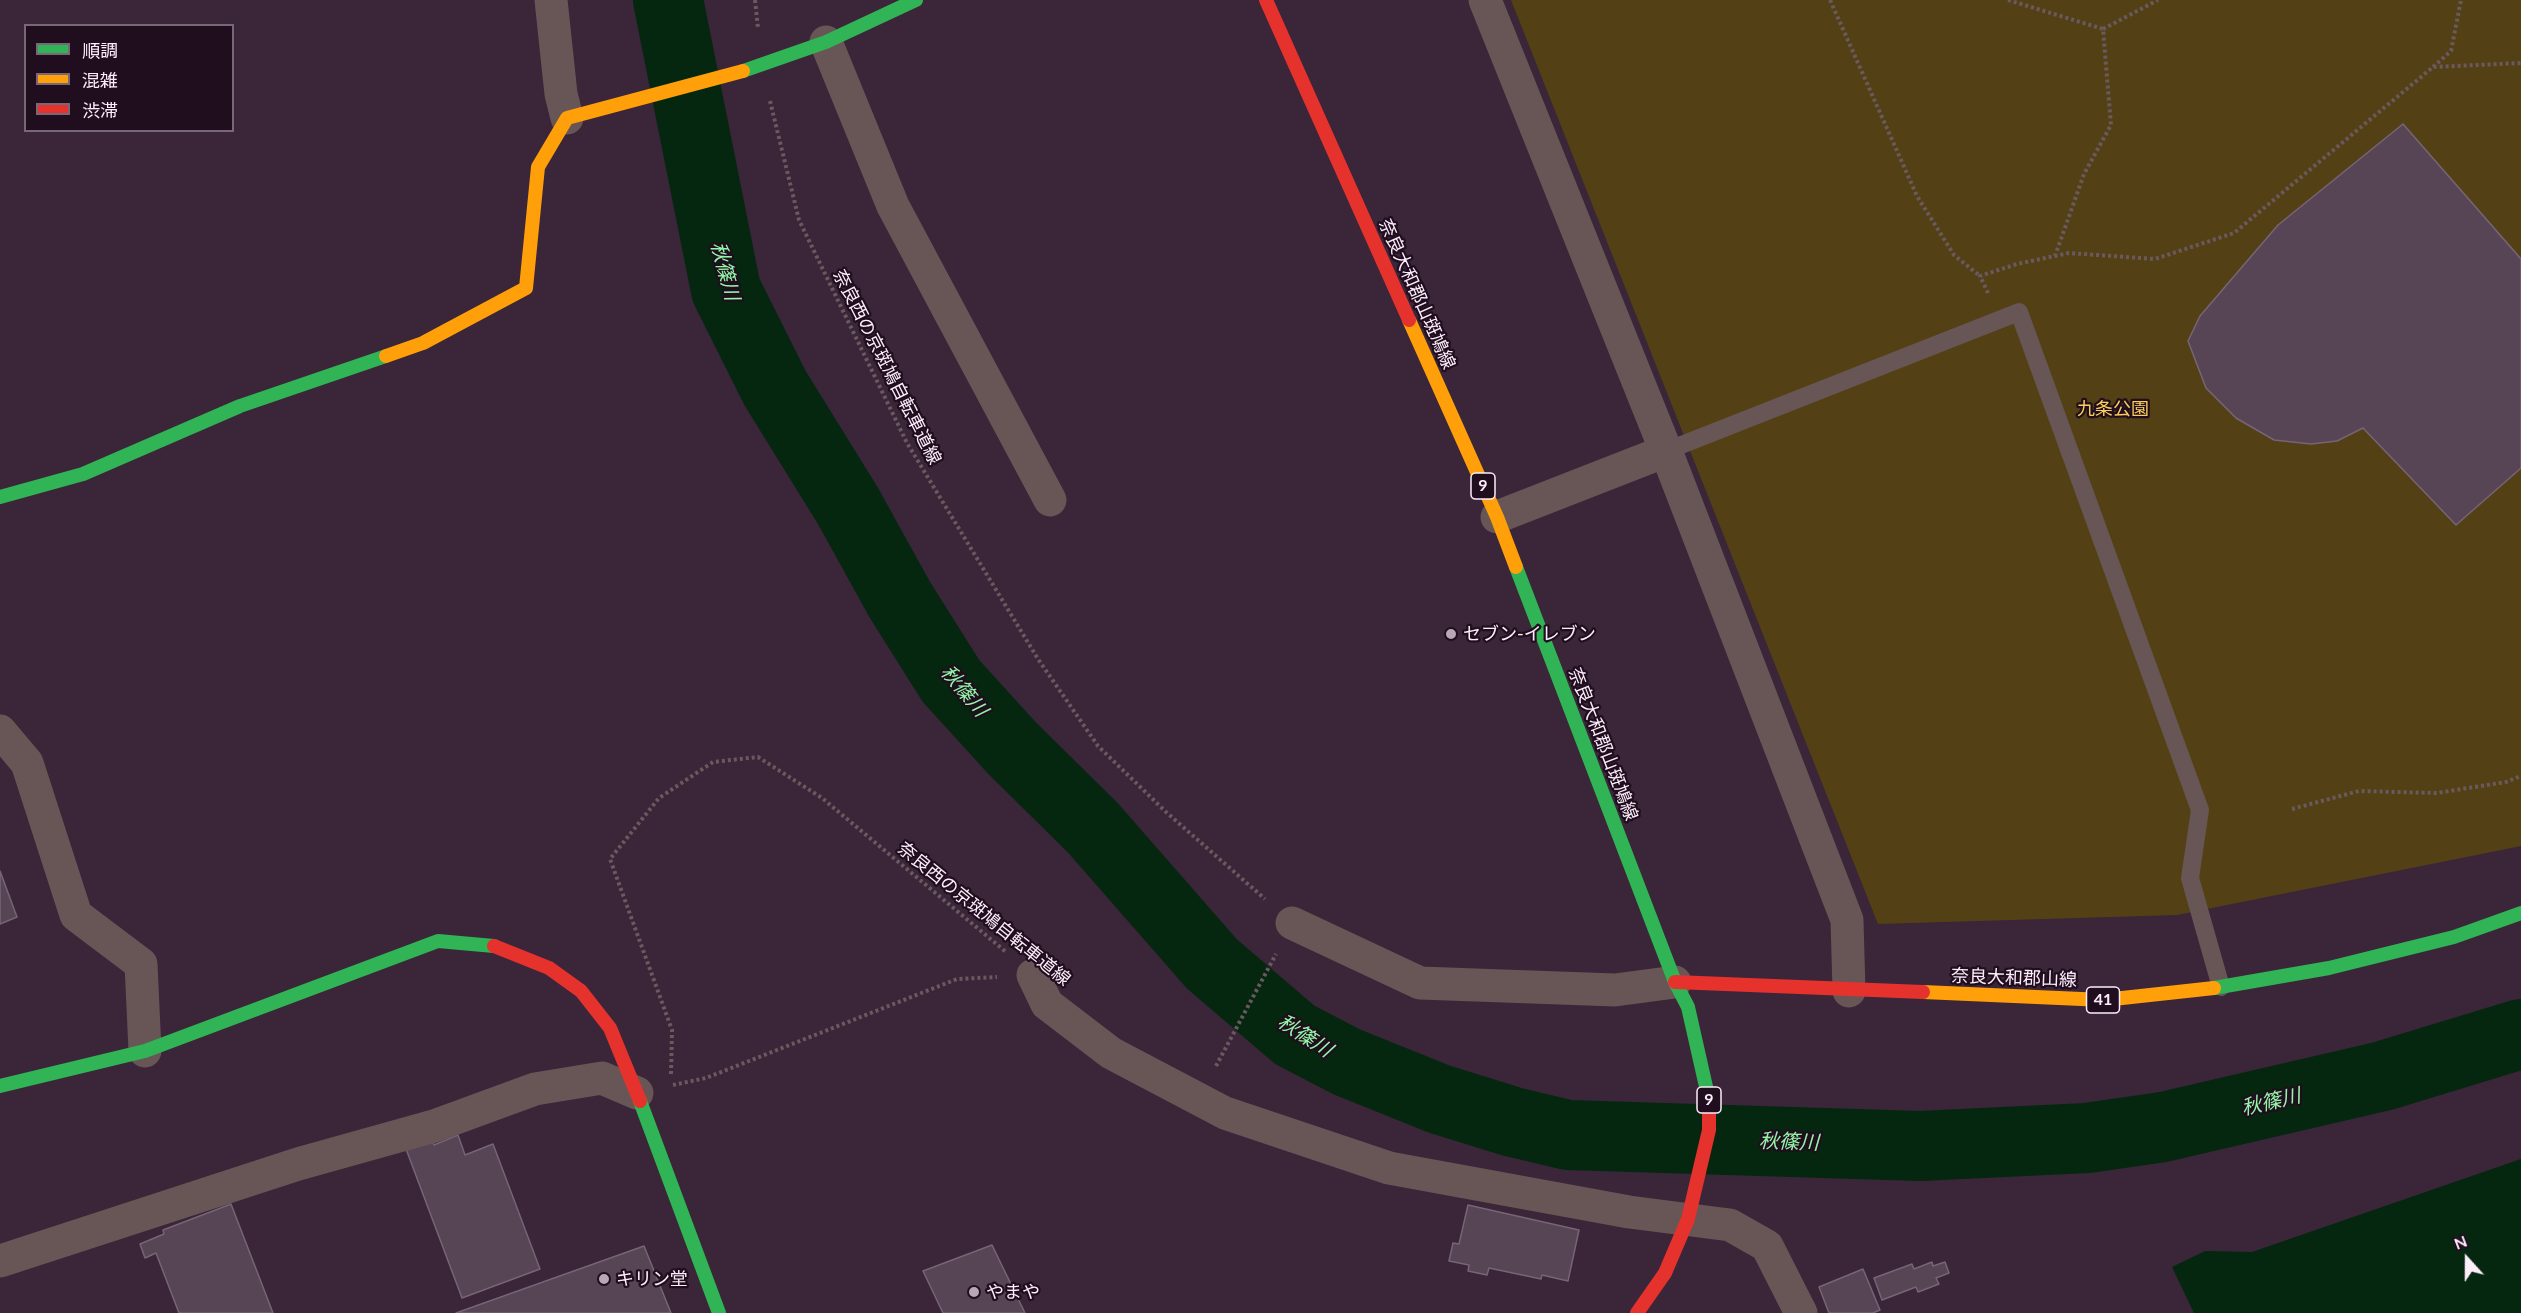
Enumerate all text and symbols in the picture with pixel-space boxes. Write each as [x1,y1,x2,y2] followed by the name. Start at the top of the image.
[24,24,234,132] legend
[82,39,118,61] text: 順調
[82,69,118,91] text: 混雑
[82,99,118,121] text: 渋滞
[1374,216,1460,372] street label: 奈良大和郡山斑鳩線
[706,239,744,303] water label: 秋篠川
[828,266,946,468] street label: 奈良西の京斑鳩自転車道線
[2077,398,2149,420] park label: 九条公園
[1471,473,1495,499] road number: 9
[1463,623,1596,645] place label: セブン-イレブン
[1444,627,1458,641] marker: セブン-イレブン
[936,660,992,722] water label: 秋篠川
[1564,665,1642,823] street label: 奈良大和郡山斑鳩線
[893,838,1075,990] street label: 奈良西の京斑鳩自転車道線
[1951,965,2077,991] street label: 奈良大和郡山線
[2086,987,2120,1013] road number: 41
[1273,1010,1337,1062] water label: 秋篠川
[2239,1084,2303,1120] water label: 秋篠川
[1697,1087,1721,1113] road number: 9
[1759,1129,1819,1155] water label: 秋篠川
[2437,1229,2497,1289] north arrow
[2451,1231,2470,1253] text: N
[616,1268,688,1290] place label: キリン堂
[597,1272,611,1286] marker: キリン堂
[986,1281,1040,1303] place label: やまや
[967,1285,981,1299] marker: やまや

